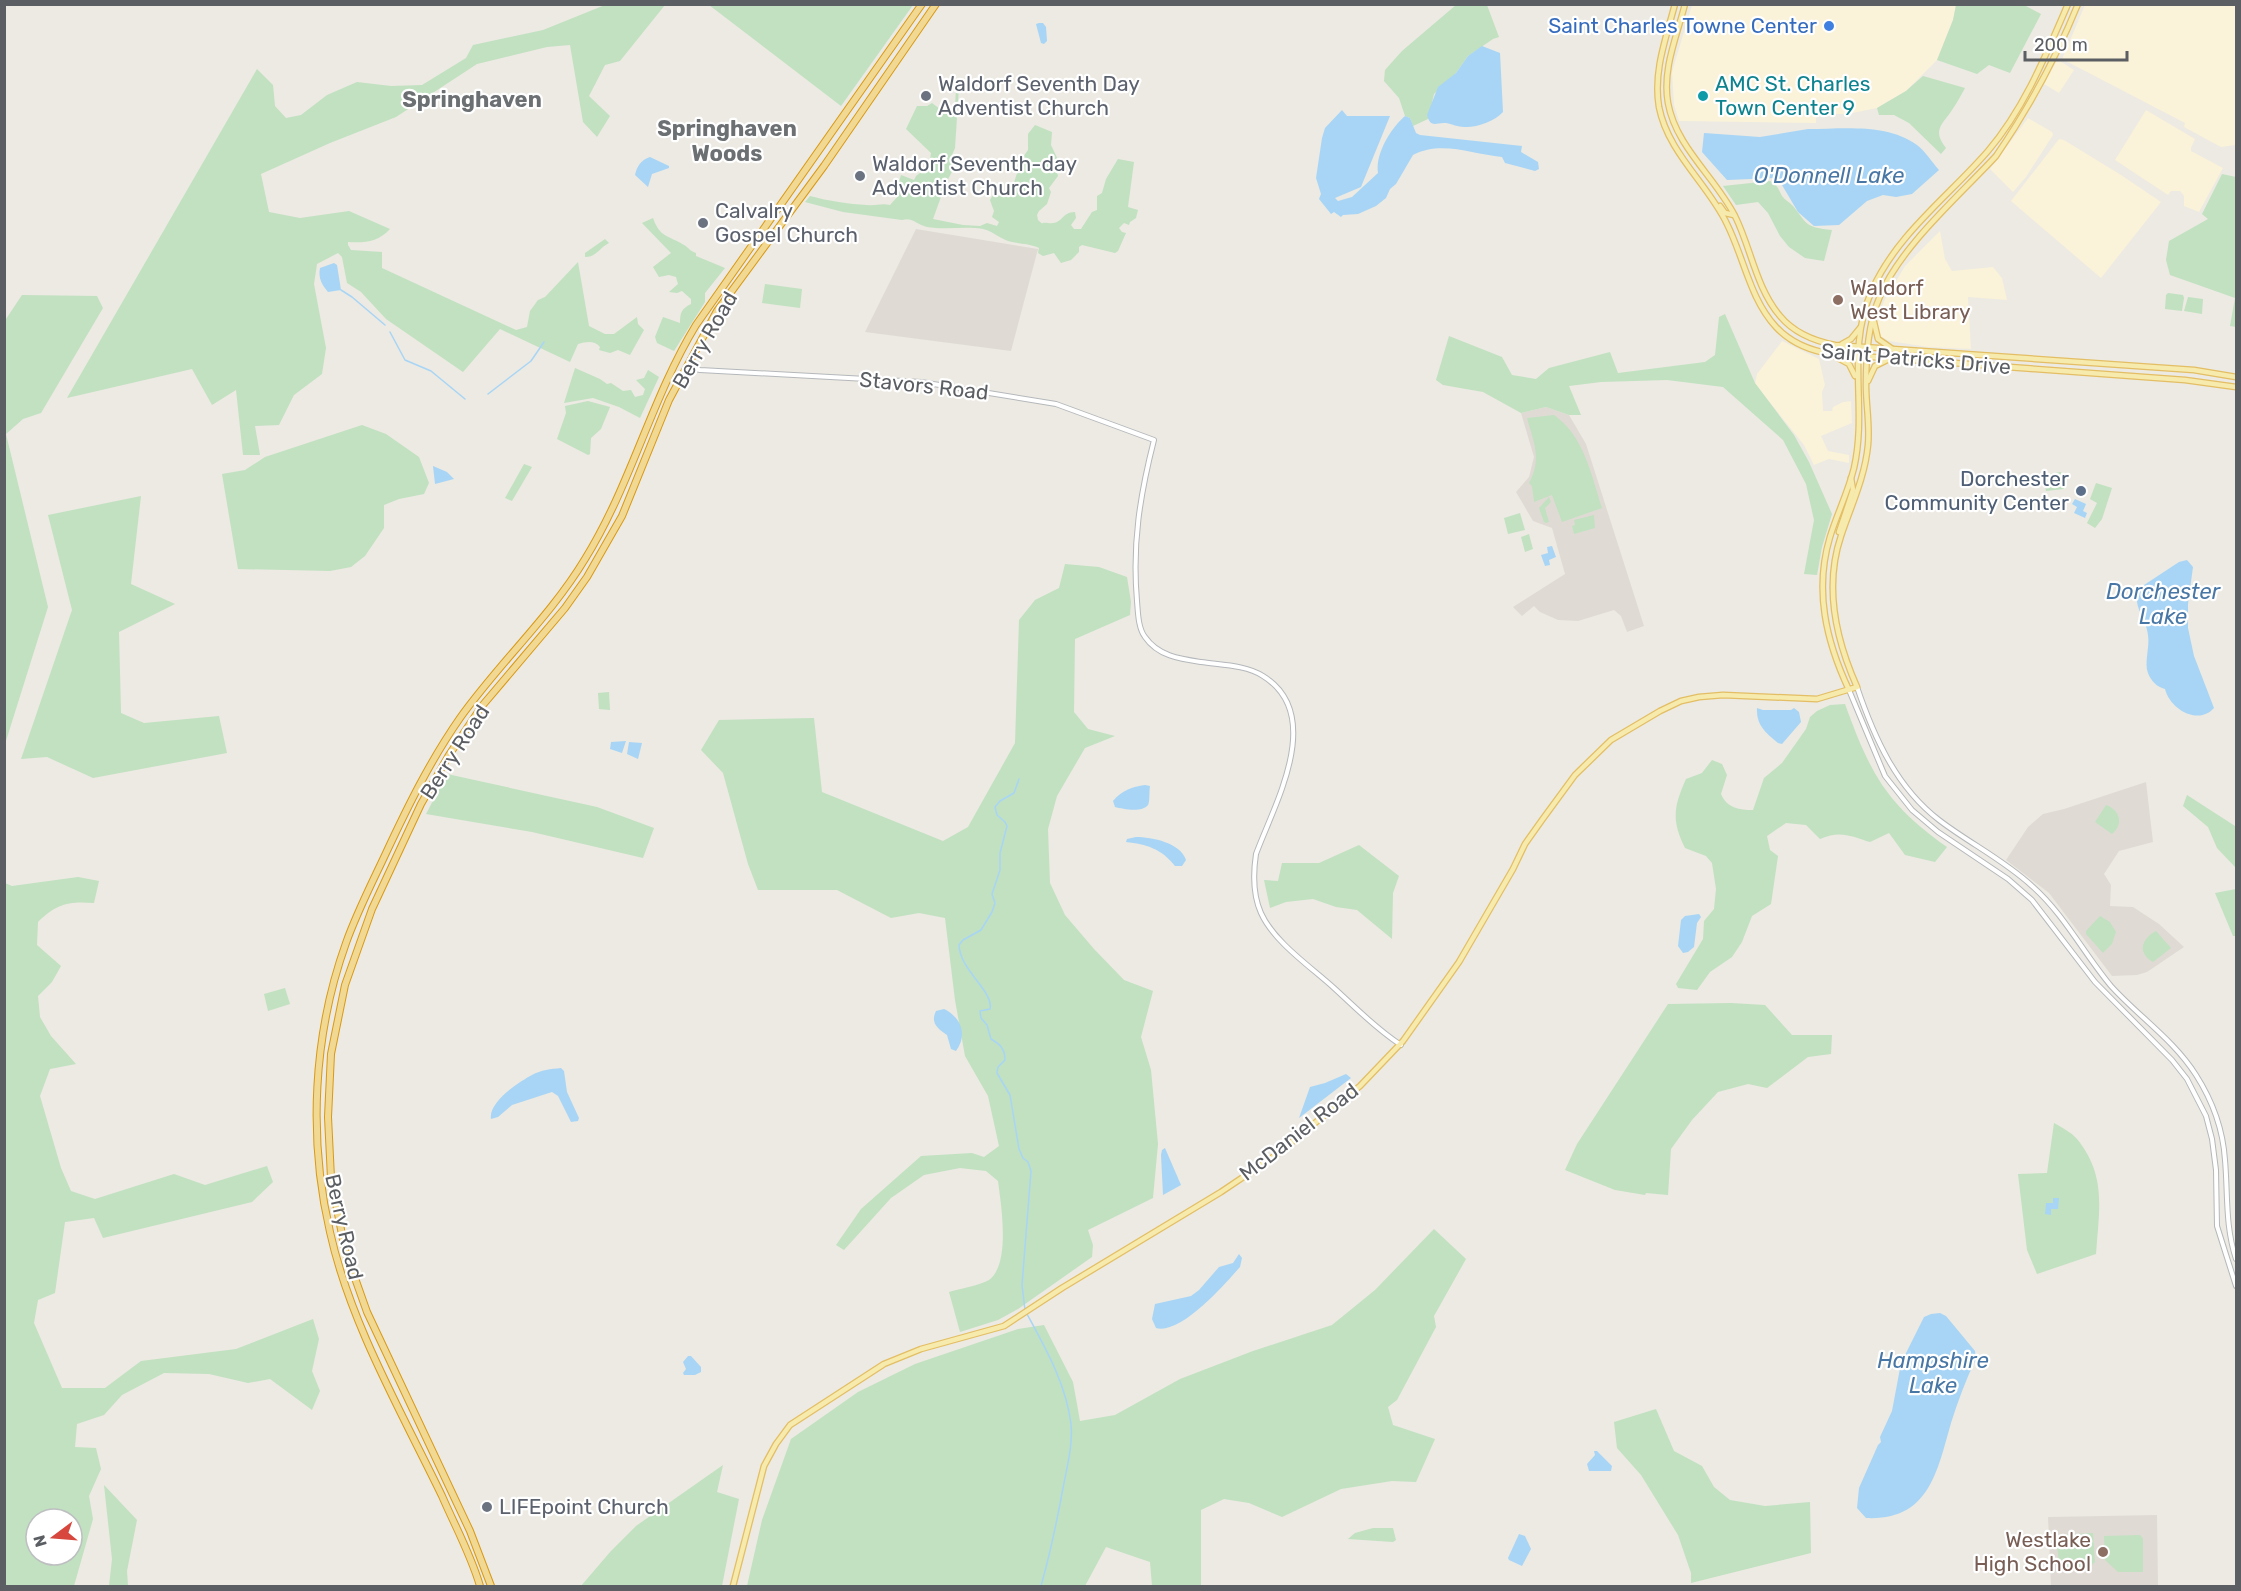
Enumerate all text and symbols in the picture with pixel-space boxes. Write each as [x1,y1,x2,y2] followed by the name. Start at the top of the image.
[1548,13,1817,38] place label: Saint Charles Towne Center
[1822,19,1836,33] marker: Saint Charles Towne Center
[2025,24,2127,62] scale bar
[2034,34,2088,56] text: 200 m
[938,71,1140,120] place label: Waldorf Seventh Day Adventist Church
[1715,71,1871,120] place label: AMC St. Charles Town Center 9
[402,86,542,113] district label: Springhaven
[919,89,933,103] marker: Waldorf Seventh Day Adventist Church
[1696,89,1710,103] marker: AMC St. Charles Town Center 9
[657,115,797,167] district label: Springhaven Woods
[872,151,1077,200] place label: Waldorf Seventh-day Adventist Church
[1754,162,1904,189] water label: O'Donnell Lake
[853,169,867,183] marker: Waldorf Seventh-day Adventist Church
[715,198,858,247] place label: Calvalry Gospel Church
[696,216,710,230] marker: Calvalry Gospel Church
[1850,275,1971,324] place label: Waldorf West Library
[667,287,742,393] street label: Berry Road
[1831,293,1845,307] marker: Waldorf West Library
[1820,338,2012,379] street label: Saint Patricks Drive
[858,366,990,405] street label: Stavors Road
[1885,466,2069,515] place label: Dorchester Community Center
[2074,484,2088,498] marker: Dorchester Community Center
[2106,578,2222,630] water label: Dorchester Lake
[415,700,494,804] street label: Berry Road
[1234,1077,1363,1186] street label: McDaniel Road
[320,1172,369,1282] street label: Berry Road
[1877,1347,1989,1399] water label: Hampshire Lake
[499,1494,669,1519] place label: LIFEpoint Church
[480,1500,494,1514] marker: LIFEpoint Church
[24,1507,84,1567] north arrow
[1974,1527,2091,1576] place label: Westlake High School
[29,1533,51,1549] text: N
[2096,1545,2110,1559] marker: Westlake High School

